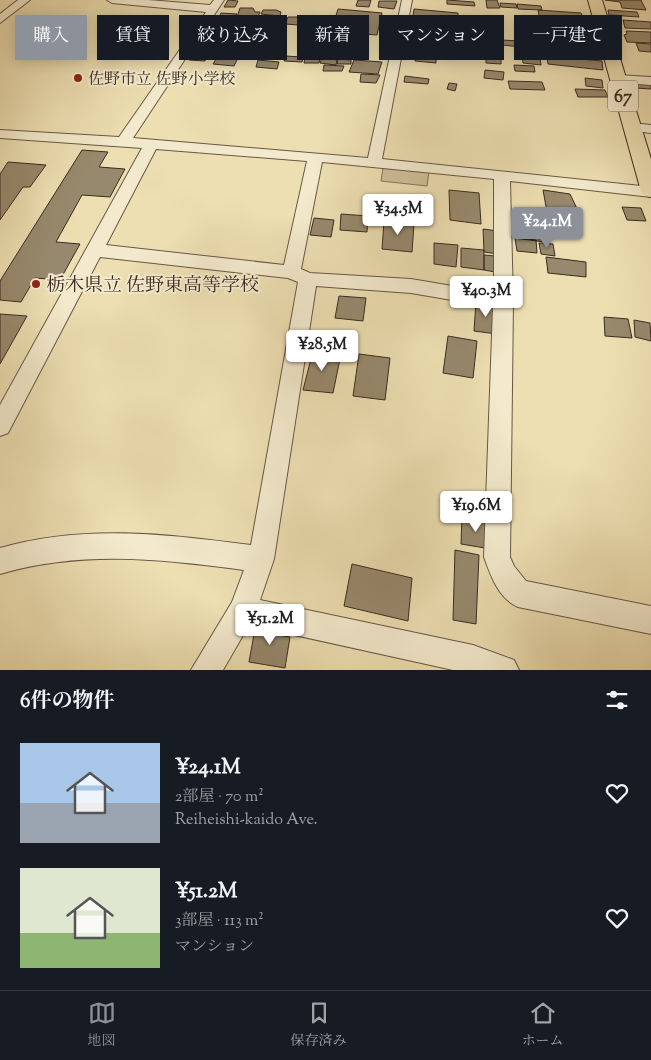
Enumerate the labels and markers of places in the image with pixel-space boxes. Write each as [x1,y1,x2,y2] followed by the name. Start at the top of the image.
[88,69,235,92] place label: 佐野市立 佐野小学校
[72,72,84,84] marker: 佐野市立 佐野小学校
[357,194,439,236] pin: ¥34.5M
[506,206,588,249] pin: ¥24.1M
[46,273,259,300] place label: 栃木県立 佐野東高等学校
[445,276,527,318] pin: ¥40.3M
[30,278,42,290] marker: 栃木県立 佐野東高等学校
[281,330,363,372] pin: ¥28.5M
[435,490,517,533] pin: ¥19.6M
[229,604,311,646] pin: ¥51.2M

